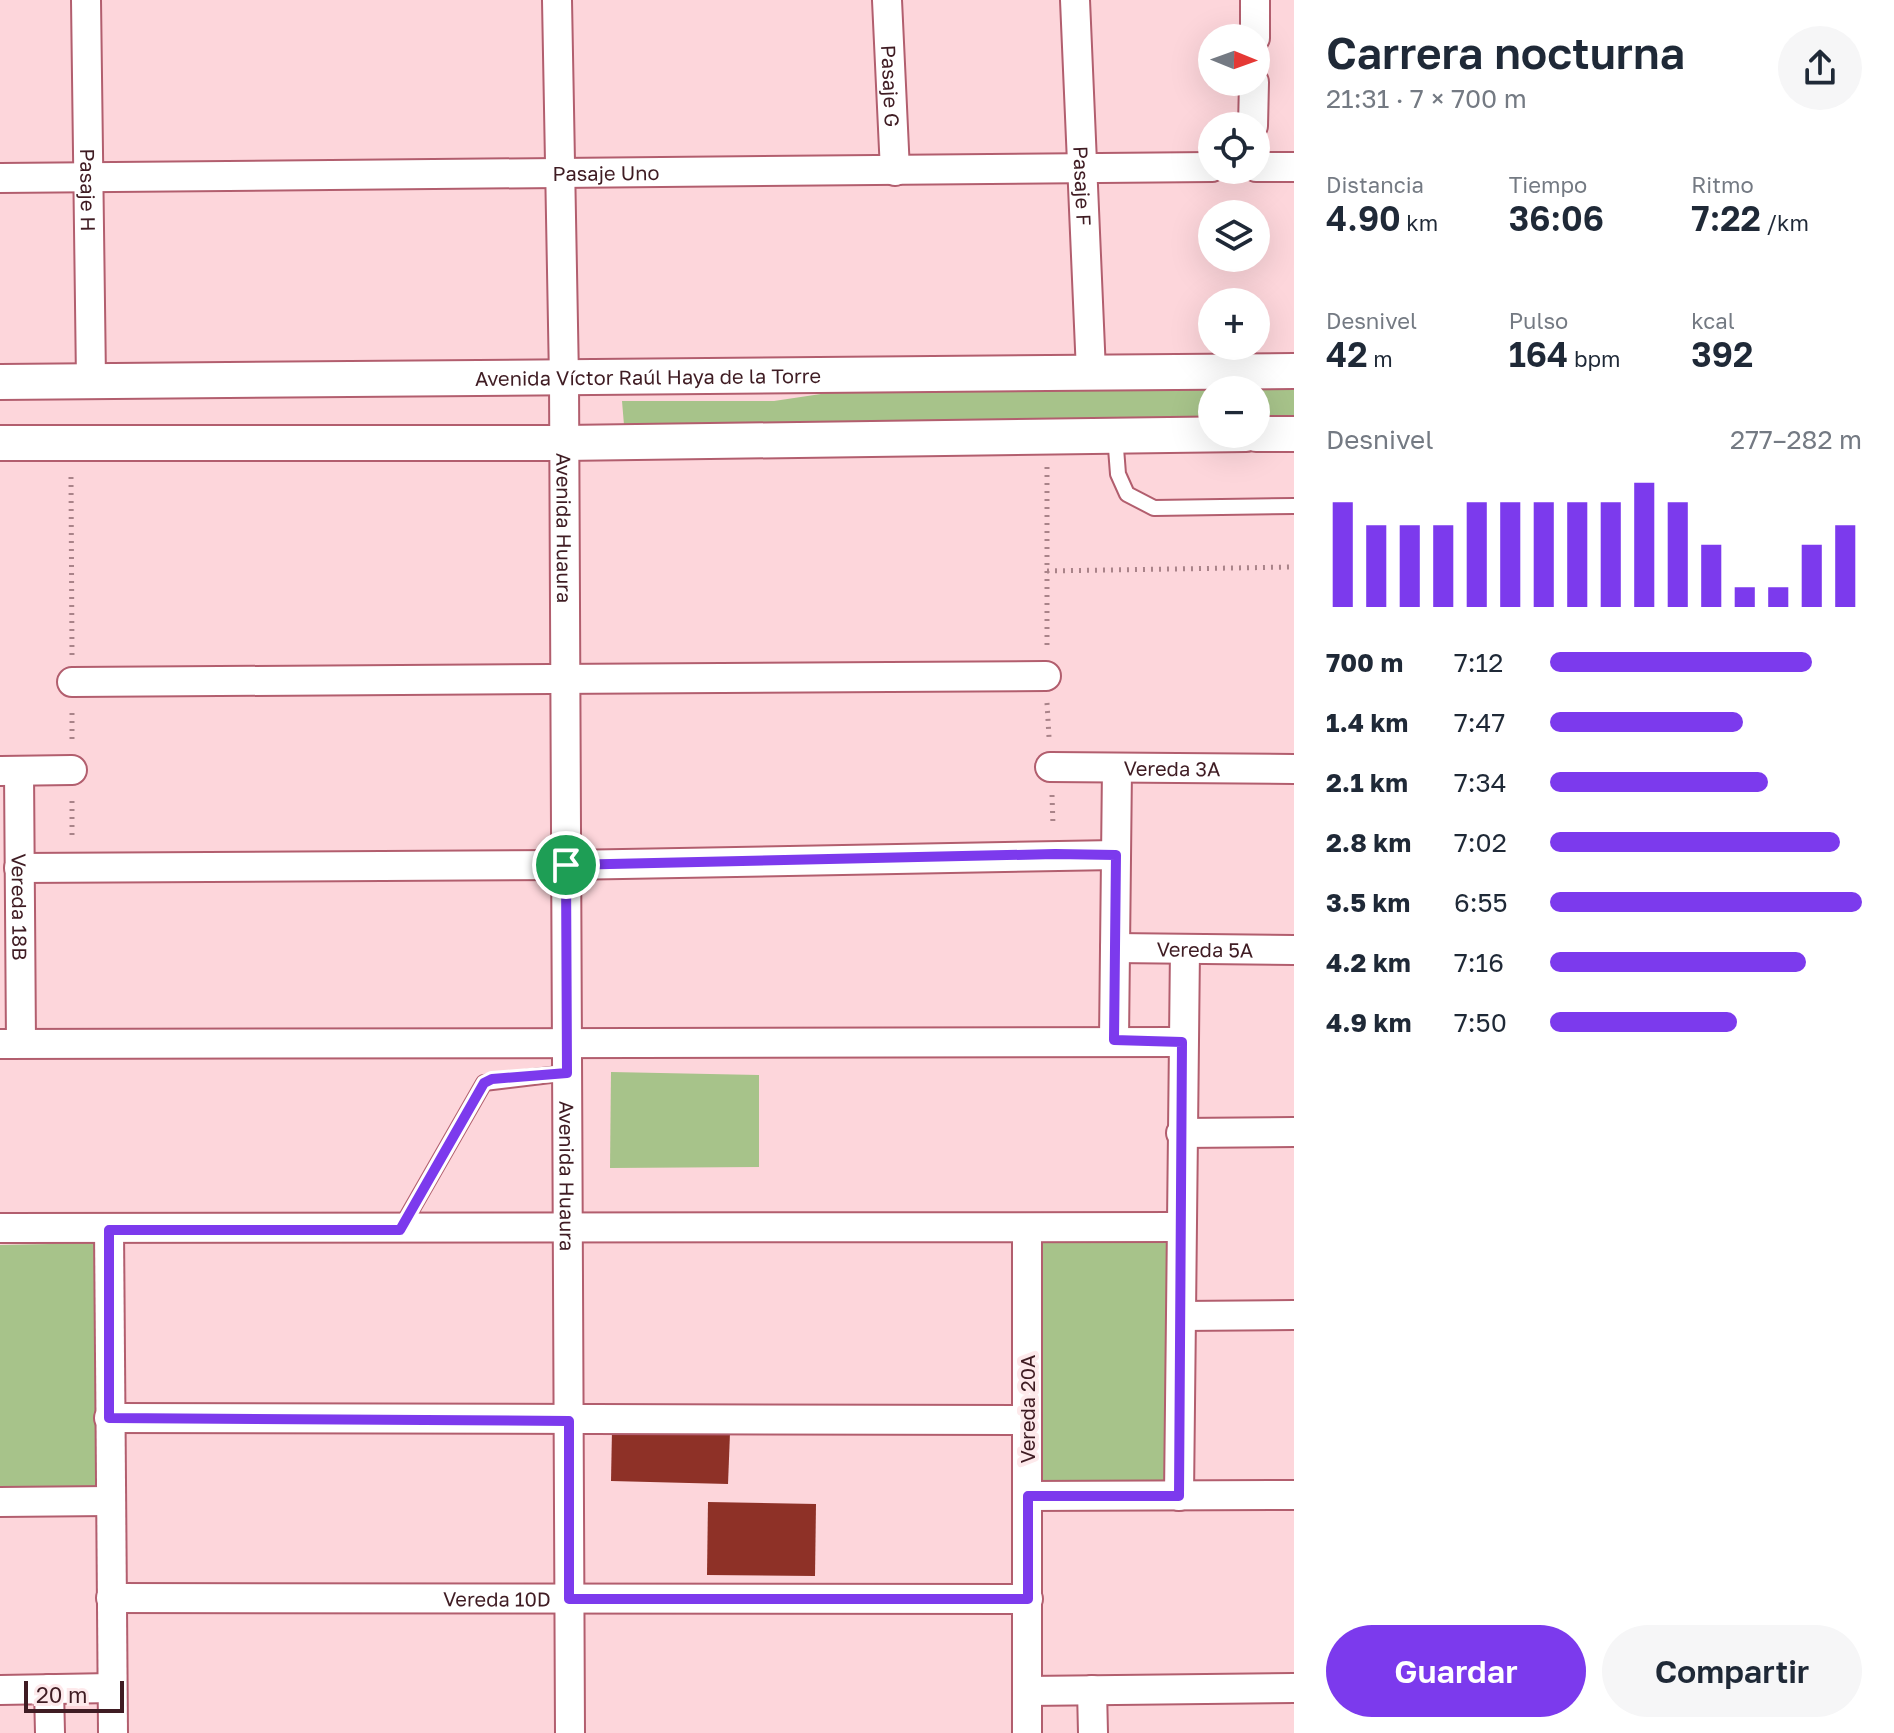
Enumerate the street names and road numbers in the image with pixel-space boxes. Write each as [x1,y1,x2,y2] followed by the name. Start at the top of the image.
[877,44,905,128] street label: Pasaje G
[1069,145,1097,226] street label: Pasaje F
[76,148,101,232] street label: Pasaje H
[552,160,660,185] street label: Pasaje Uno
[475,363,821,390] street label: Avenida Víctor Raúl Haya de la Torre
[552,453,577,603] street label: Avenida Huaura
[1124,756,1220,780] street label: Vereda 3A
[8,853,32,961] street label: Vereda 18B
[1157,936,1253,962] street label: Vereda 5A
[555,1101,580,1251] street label: Avenida Huaura
[1015,1355,1039,1464] street label: Vereda 20A
[443,1586,551,1610] street label: Vereda 10D

